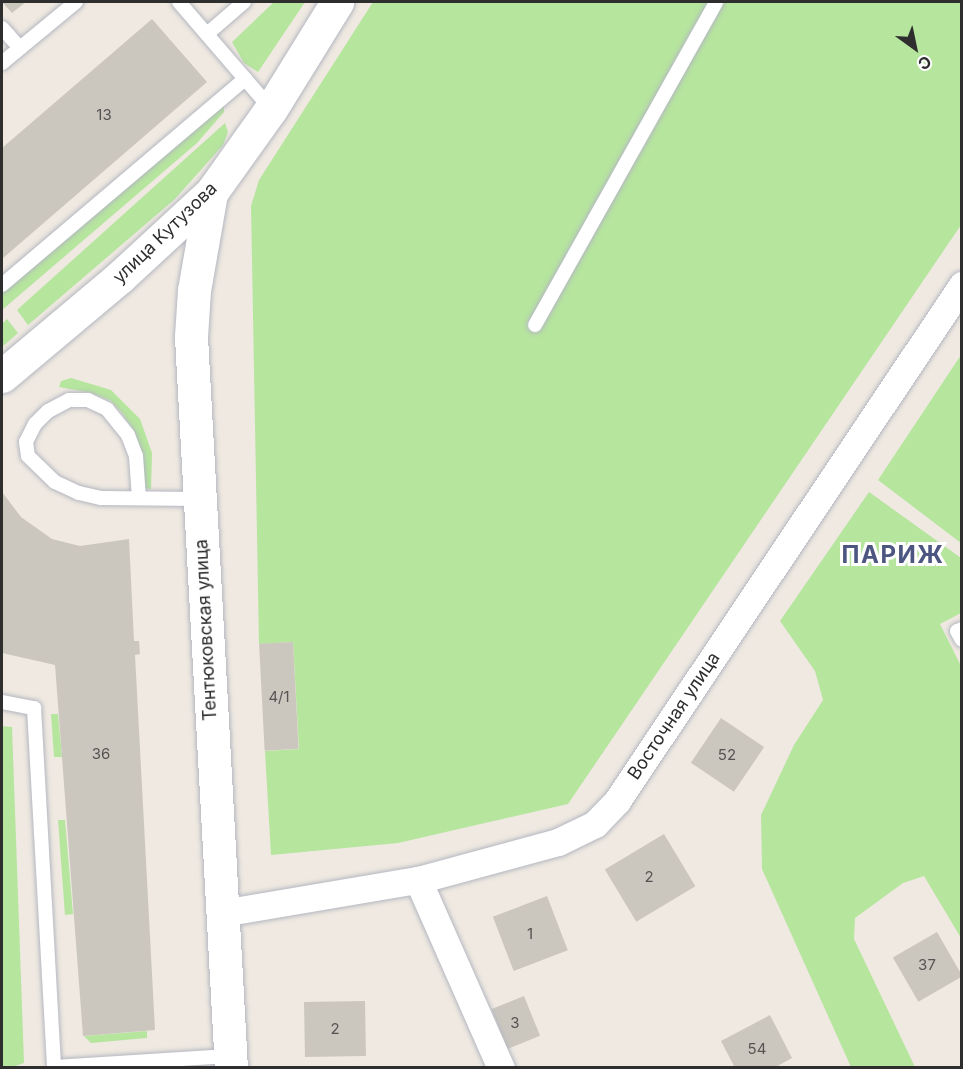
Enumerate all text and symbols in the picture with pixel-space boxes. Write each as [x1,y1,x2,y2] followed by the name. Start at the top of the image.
[885,18,945,78] north arrow
[914,51,935,75] text: С
[96,106,112,124] house number: 13
[108,178,222,288] street label: улица Кутузова
[190,539,222,721] street label: Тентюковская улица
[842,541,944,569] district label: ПАРИЖ
[623,648,725,784] street label: Восточная улица
[268,688,290,706] house number: 4/1
[92,745,110,763] house number: 36
[718,746,736,764] house number: 52
[644,868,654,886] house number: 2
[527,925,533,943] house number: 1
[918,956,936,974] house number: 37
[510,1014,520,1032] house number: 3
[330,1020,340,1038] house number: 2
[748,1040,766,1058] house number: 54

